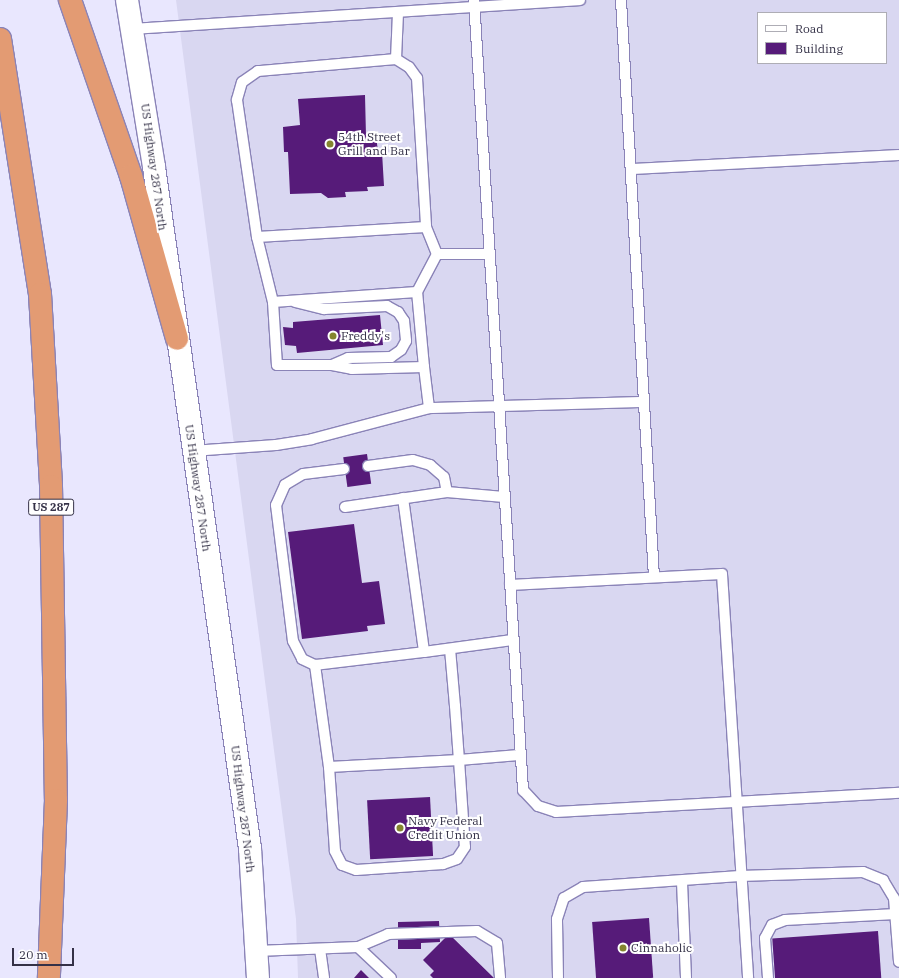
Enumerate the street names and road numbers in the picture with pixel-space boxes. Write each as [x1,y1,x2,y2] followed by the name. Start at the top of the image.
[138,103,170,231] street label: US Highway 287 North
[182,424,214,552] street label: US Highway 287 North
[28,498,74,516] road number: US 287
[228,744,258,874] street label: US Highway 287 North

